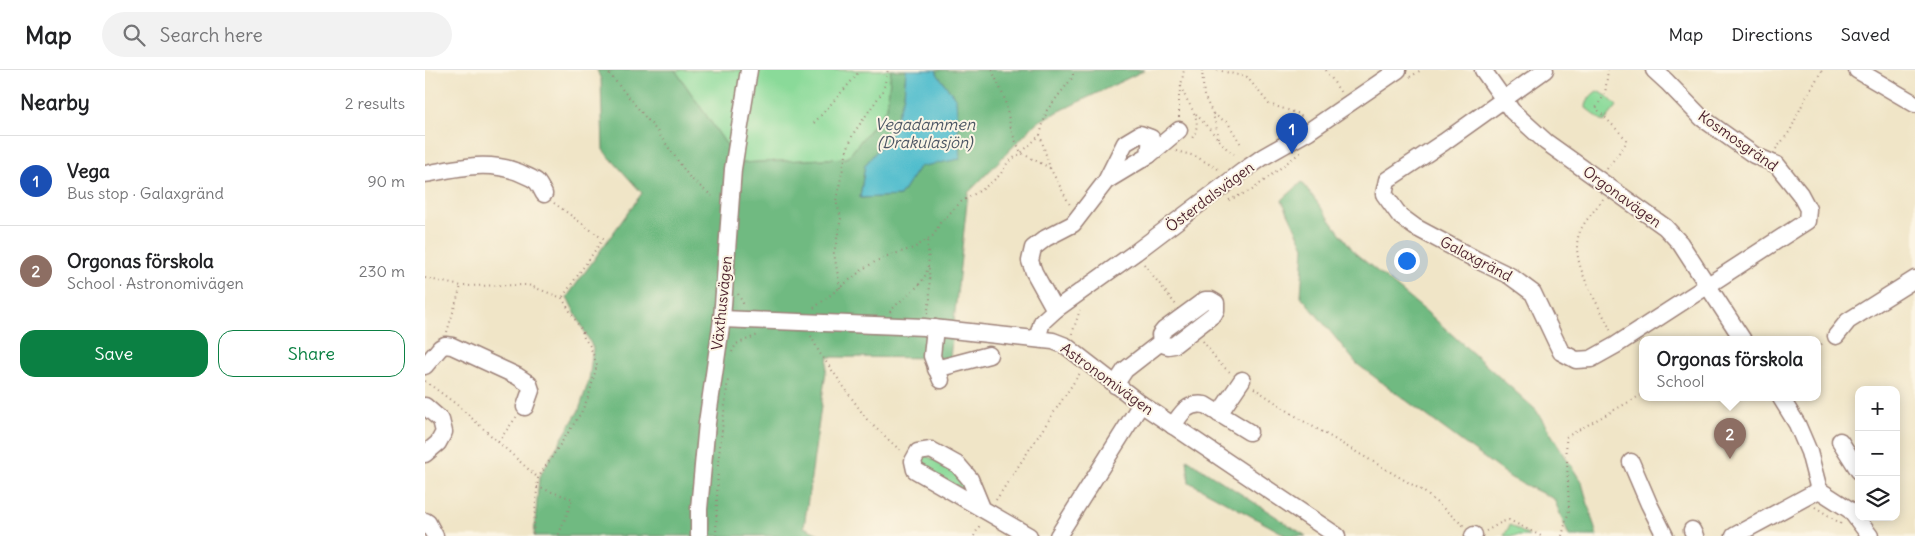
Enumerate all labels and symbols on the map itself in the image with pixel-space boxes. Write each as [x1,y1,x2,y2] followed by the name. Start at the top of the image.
[1695,106,1782,175] street label: Kosmosgränd
[1276,113,1308,154] pin: 1
[875,114,976,152] water label: Vegadammen (Drakulasjön)
[1162,157,1258,236] street label: Österdalsvägen
[1579,162,1666,232] street label: Orgonavägen
[1437,232,1516,286] street label: Galaxgränd
[1394,248,1420,274] your location
[707,255,736,351] street label: Växthusvägen
[1057,338,1158,419] street label: Astronomivägen
[1714,418,1746,459] pin: 2

